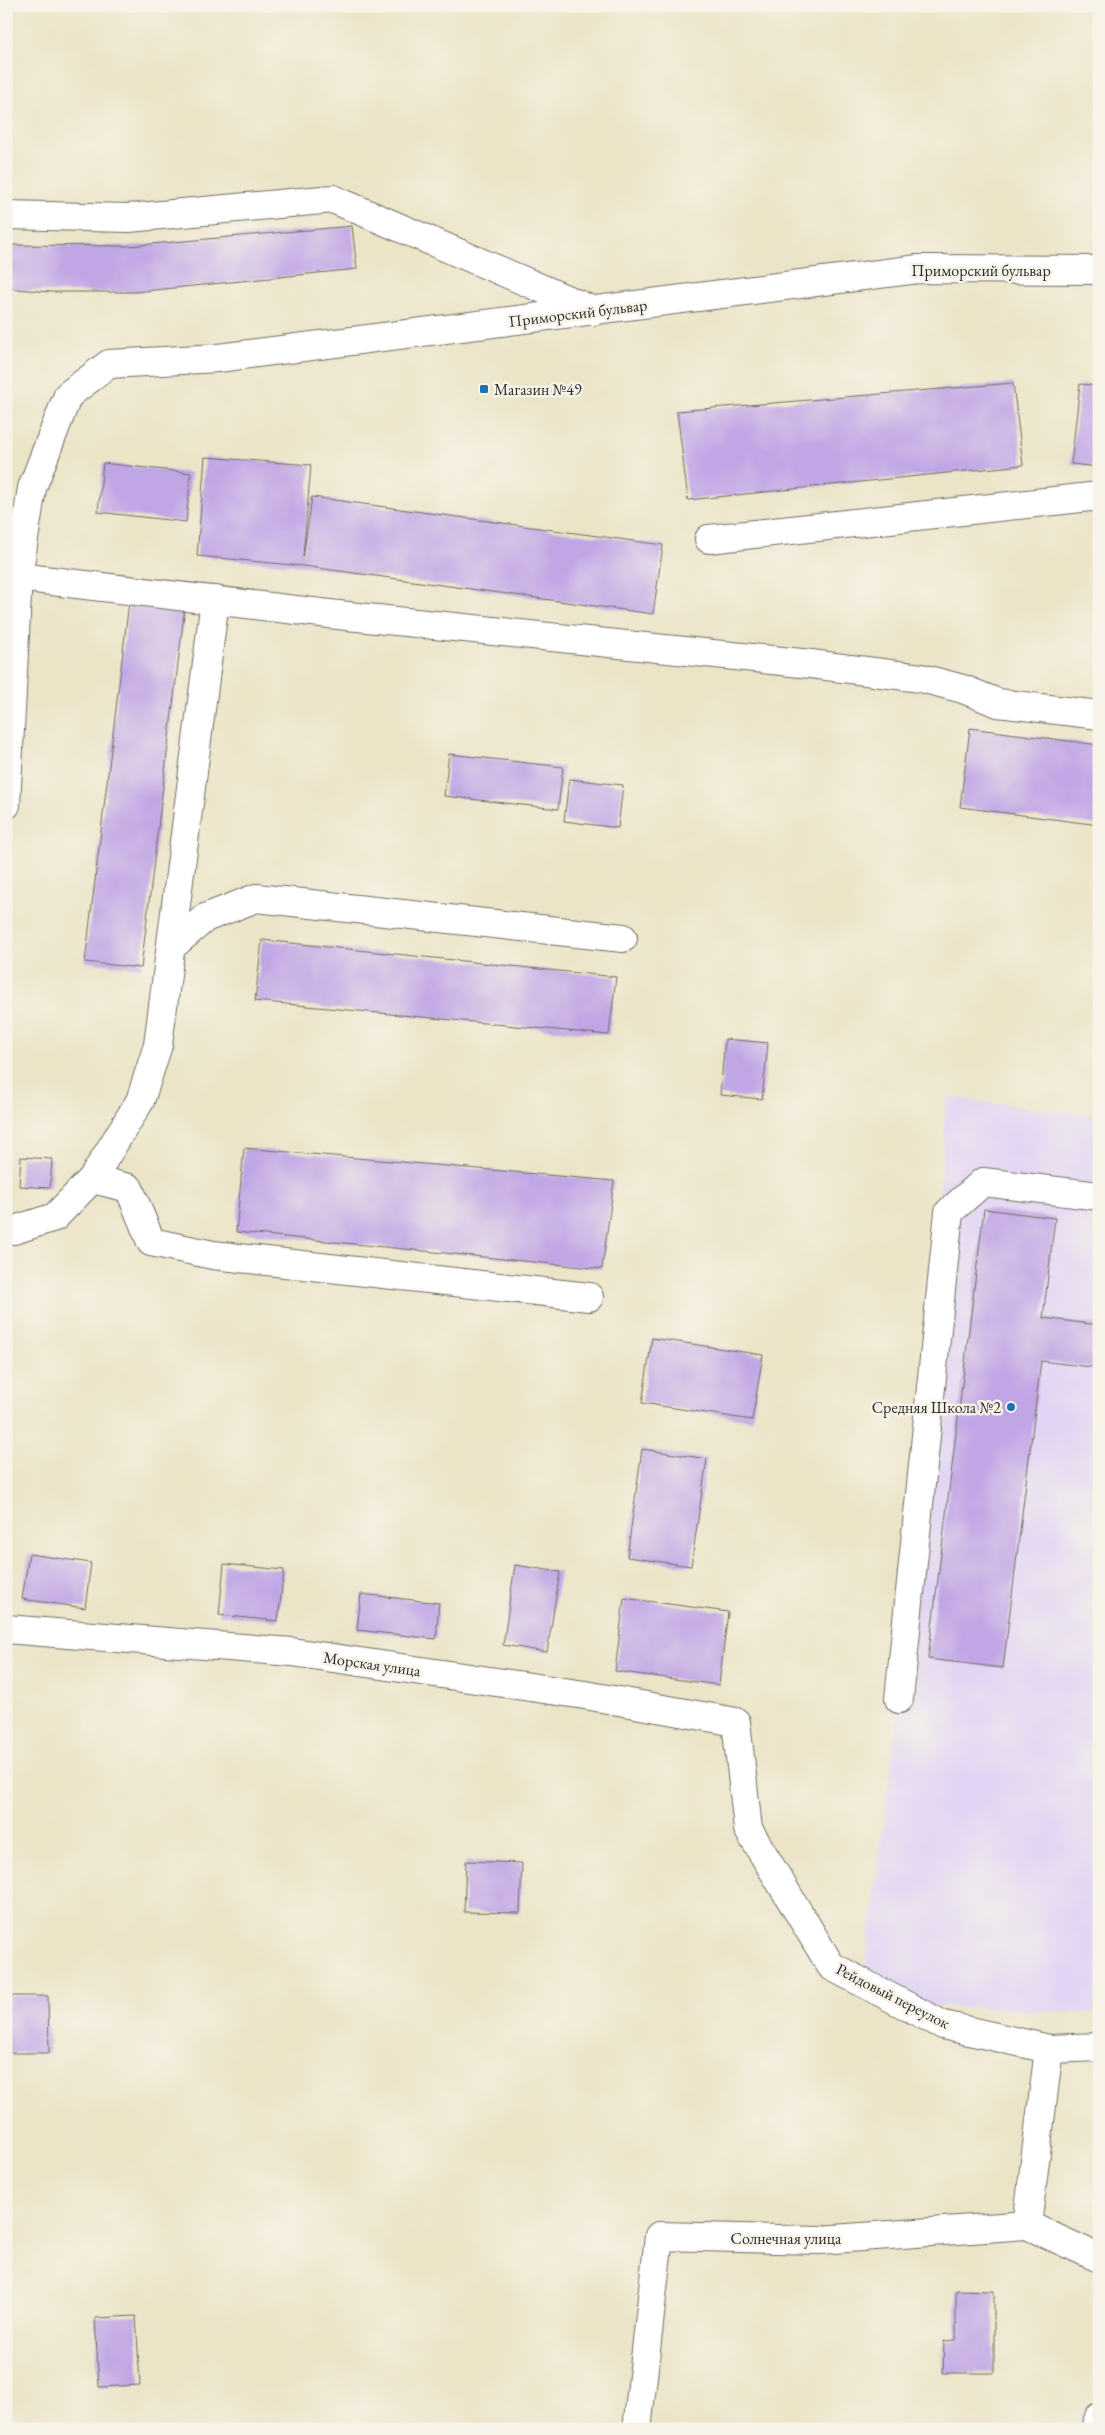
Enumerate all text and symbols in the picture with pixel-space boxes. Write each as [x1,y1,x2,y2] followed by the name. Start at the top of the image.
[911,260,1051,281] street label: Приморский бульвар
[508,294,648,332] street label: Приморский бульвар
[494,379,582,400] place label: Магазин №49
[478,383,490,395] marker: Магазин №49
[872,1397,1001,1418] place label: Средняя Школа №2
[1005,1401,1017,1413] marker: Средняя Школа №2
[322,1647,423,1681] street label: Морская улица
[833,1958,954,2034] street label: Рейдовый переулок
[731,2228,842,2249] street label: Солнечная улица

